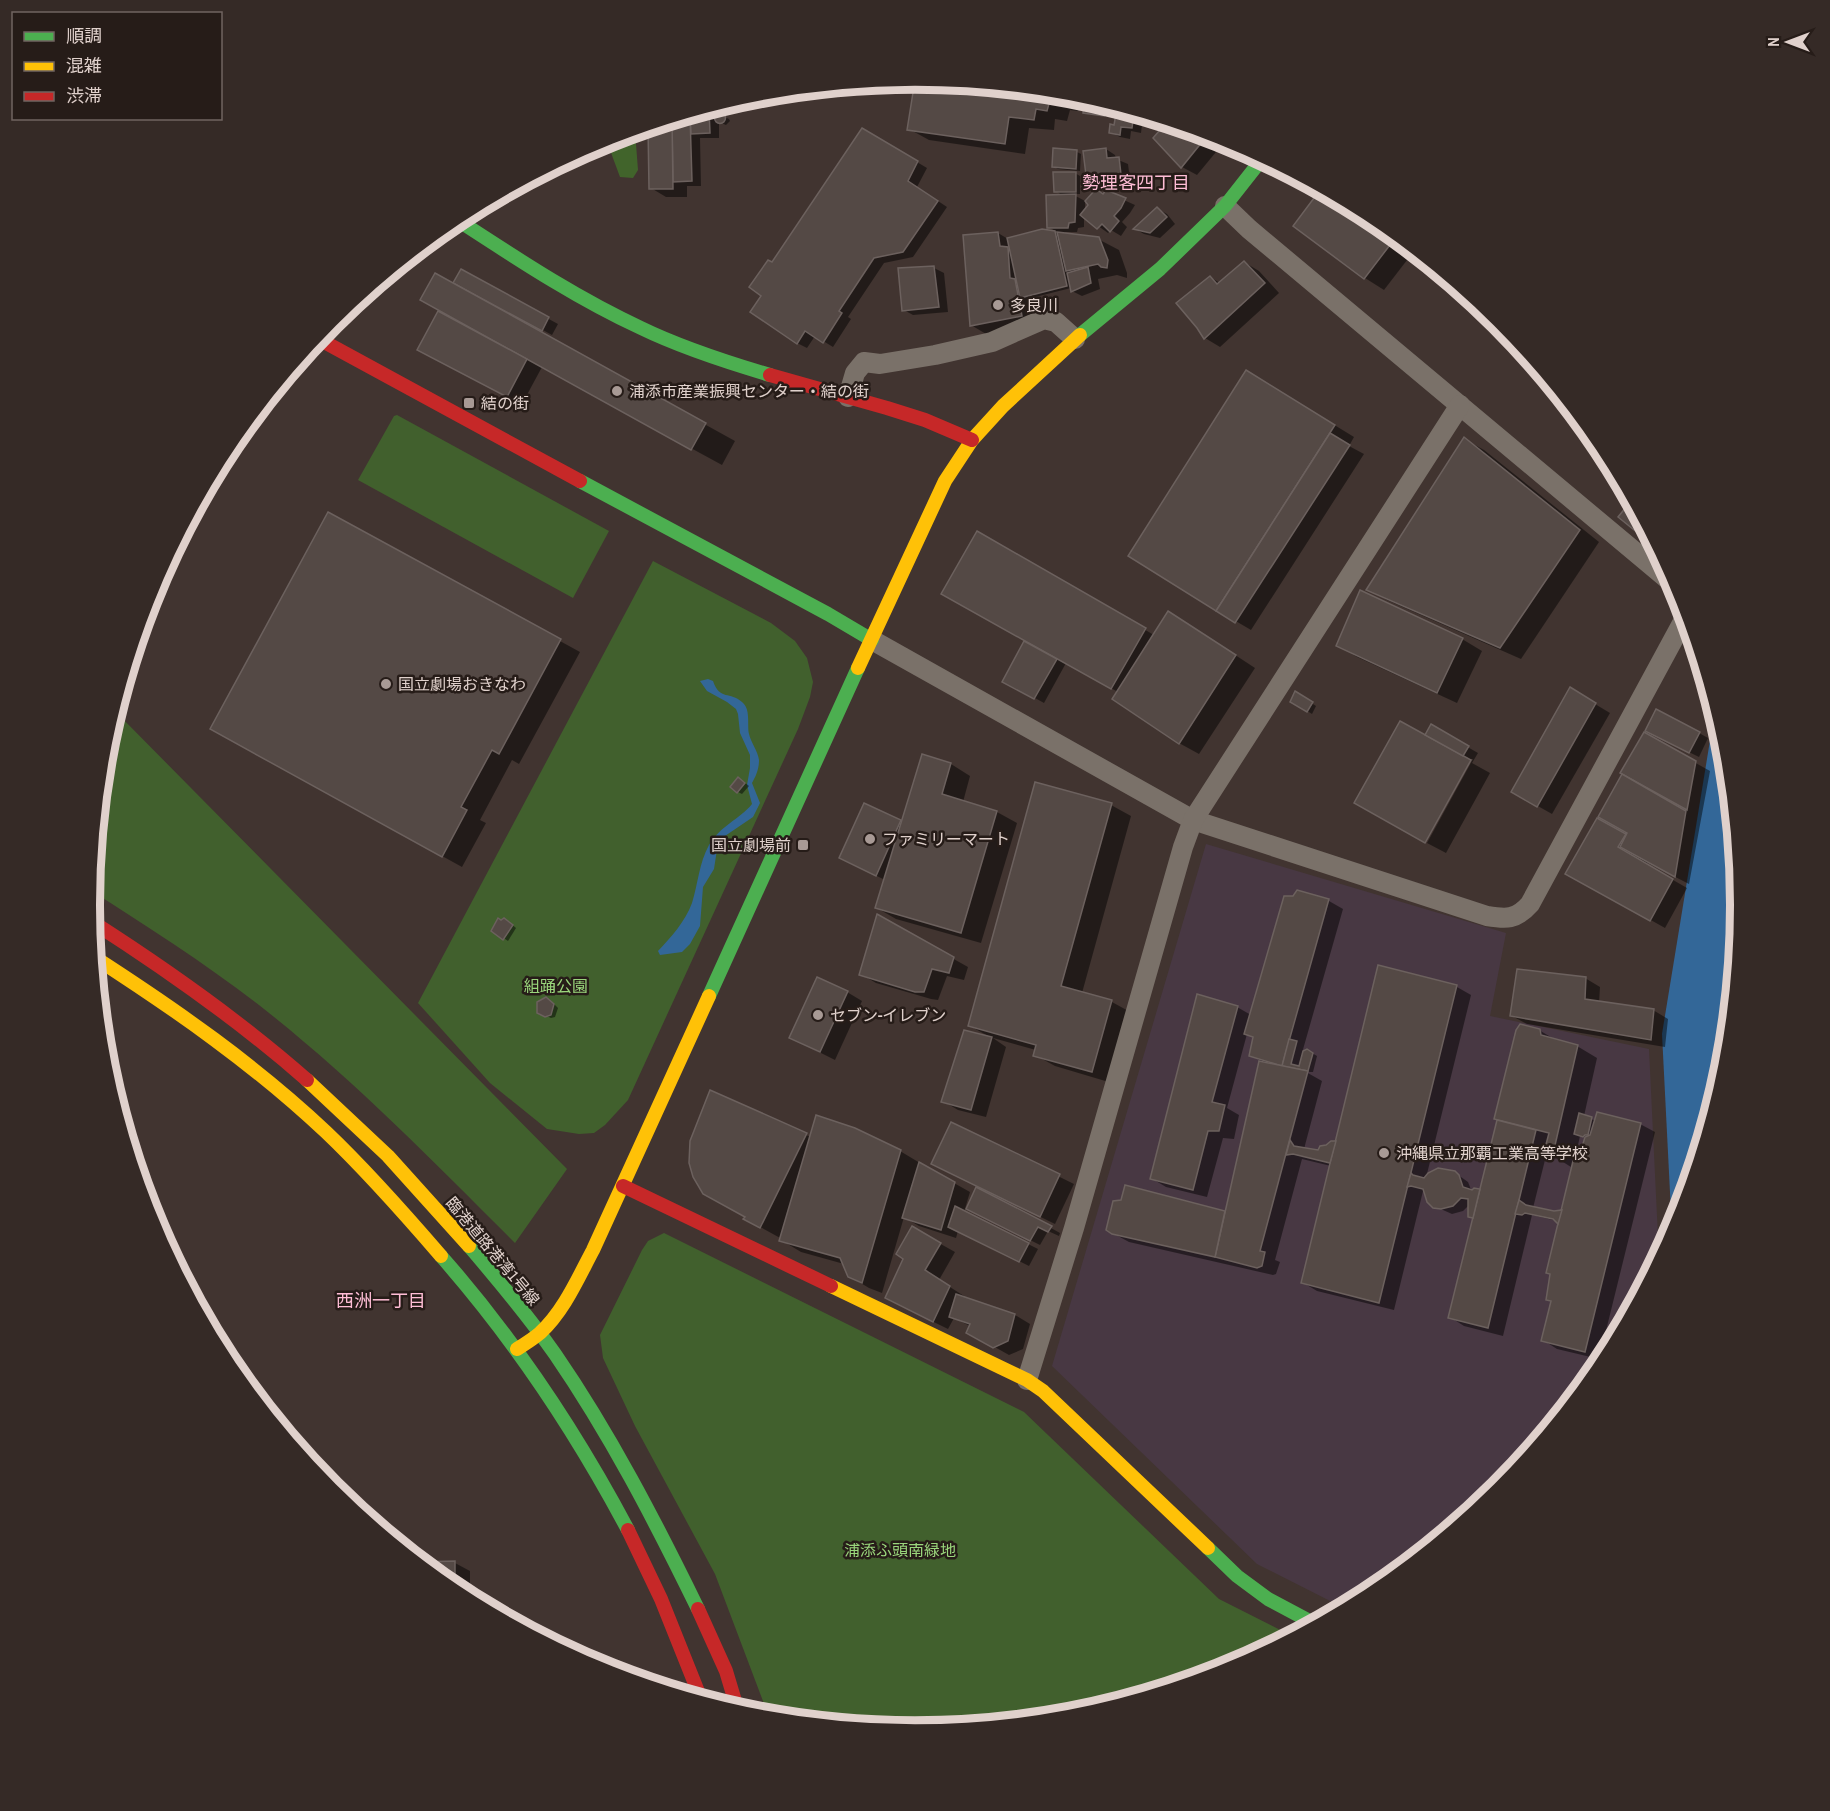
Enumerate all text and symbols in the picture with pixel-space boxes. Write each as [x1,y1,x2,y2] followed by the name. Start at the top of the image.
[12,12,222,120] legend
[1758,12,1818,72] north arrow
[66,23,102,48] text: 順調
[1762,37,1784,47] text: N
[66,53,102,78] text: 混雑
[66,83,102,108] text: 渋滞
[1082,170,1190,195] district label: 勢理客四丁目
[1010,294,1058,316] place label: 多良川
[991,298,1005,312] marker: 多良川
[629,380,869,402] place label: 浦添市産業振興センター・結の街
[610,384,624,398] marker: 浦添市産業振興センター・結の街
[481,392,529,414] place label: 結の街
[462,396,476,410] marker: 結の街
[398,673,526,695] place label: 国立劇場おきなわ
[379,677,393,691] marker: 国立劇場おきなわ
[882,828,1010,850] place label: ファミリーマート
[863,832,877,846] marker: ファミリーマート
[711,834,791,856] place label: 国立劇場前
[796,838,810,852] marker: 国立劇場前
[524,975,588,997] park label: 組踊公園
[830,1004,946,1026] place label: セブン-イレブン
[811,1008,825,1022] marker: セブン-イレブン
[1396,1142,1588,1164] place label: 沖縄県立那覇工業高等学校
[1377,1146,1391,1160] marker: 沖縄県立那覇工業高等学校
[441,1192,545,1310] street label: 臨港道路港湾1号線
[336,1288,426,1313] district label: 西洲一丁目
[844,1539,956,1561] park label: 浦添ふ頭南緑地

